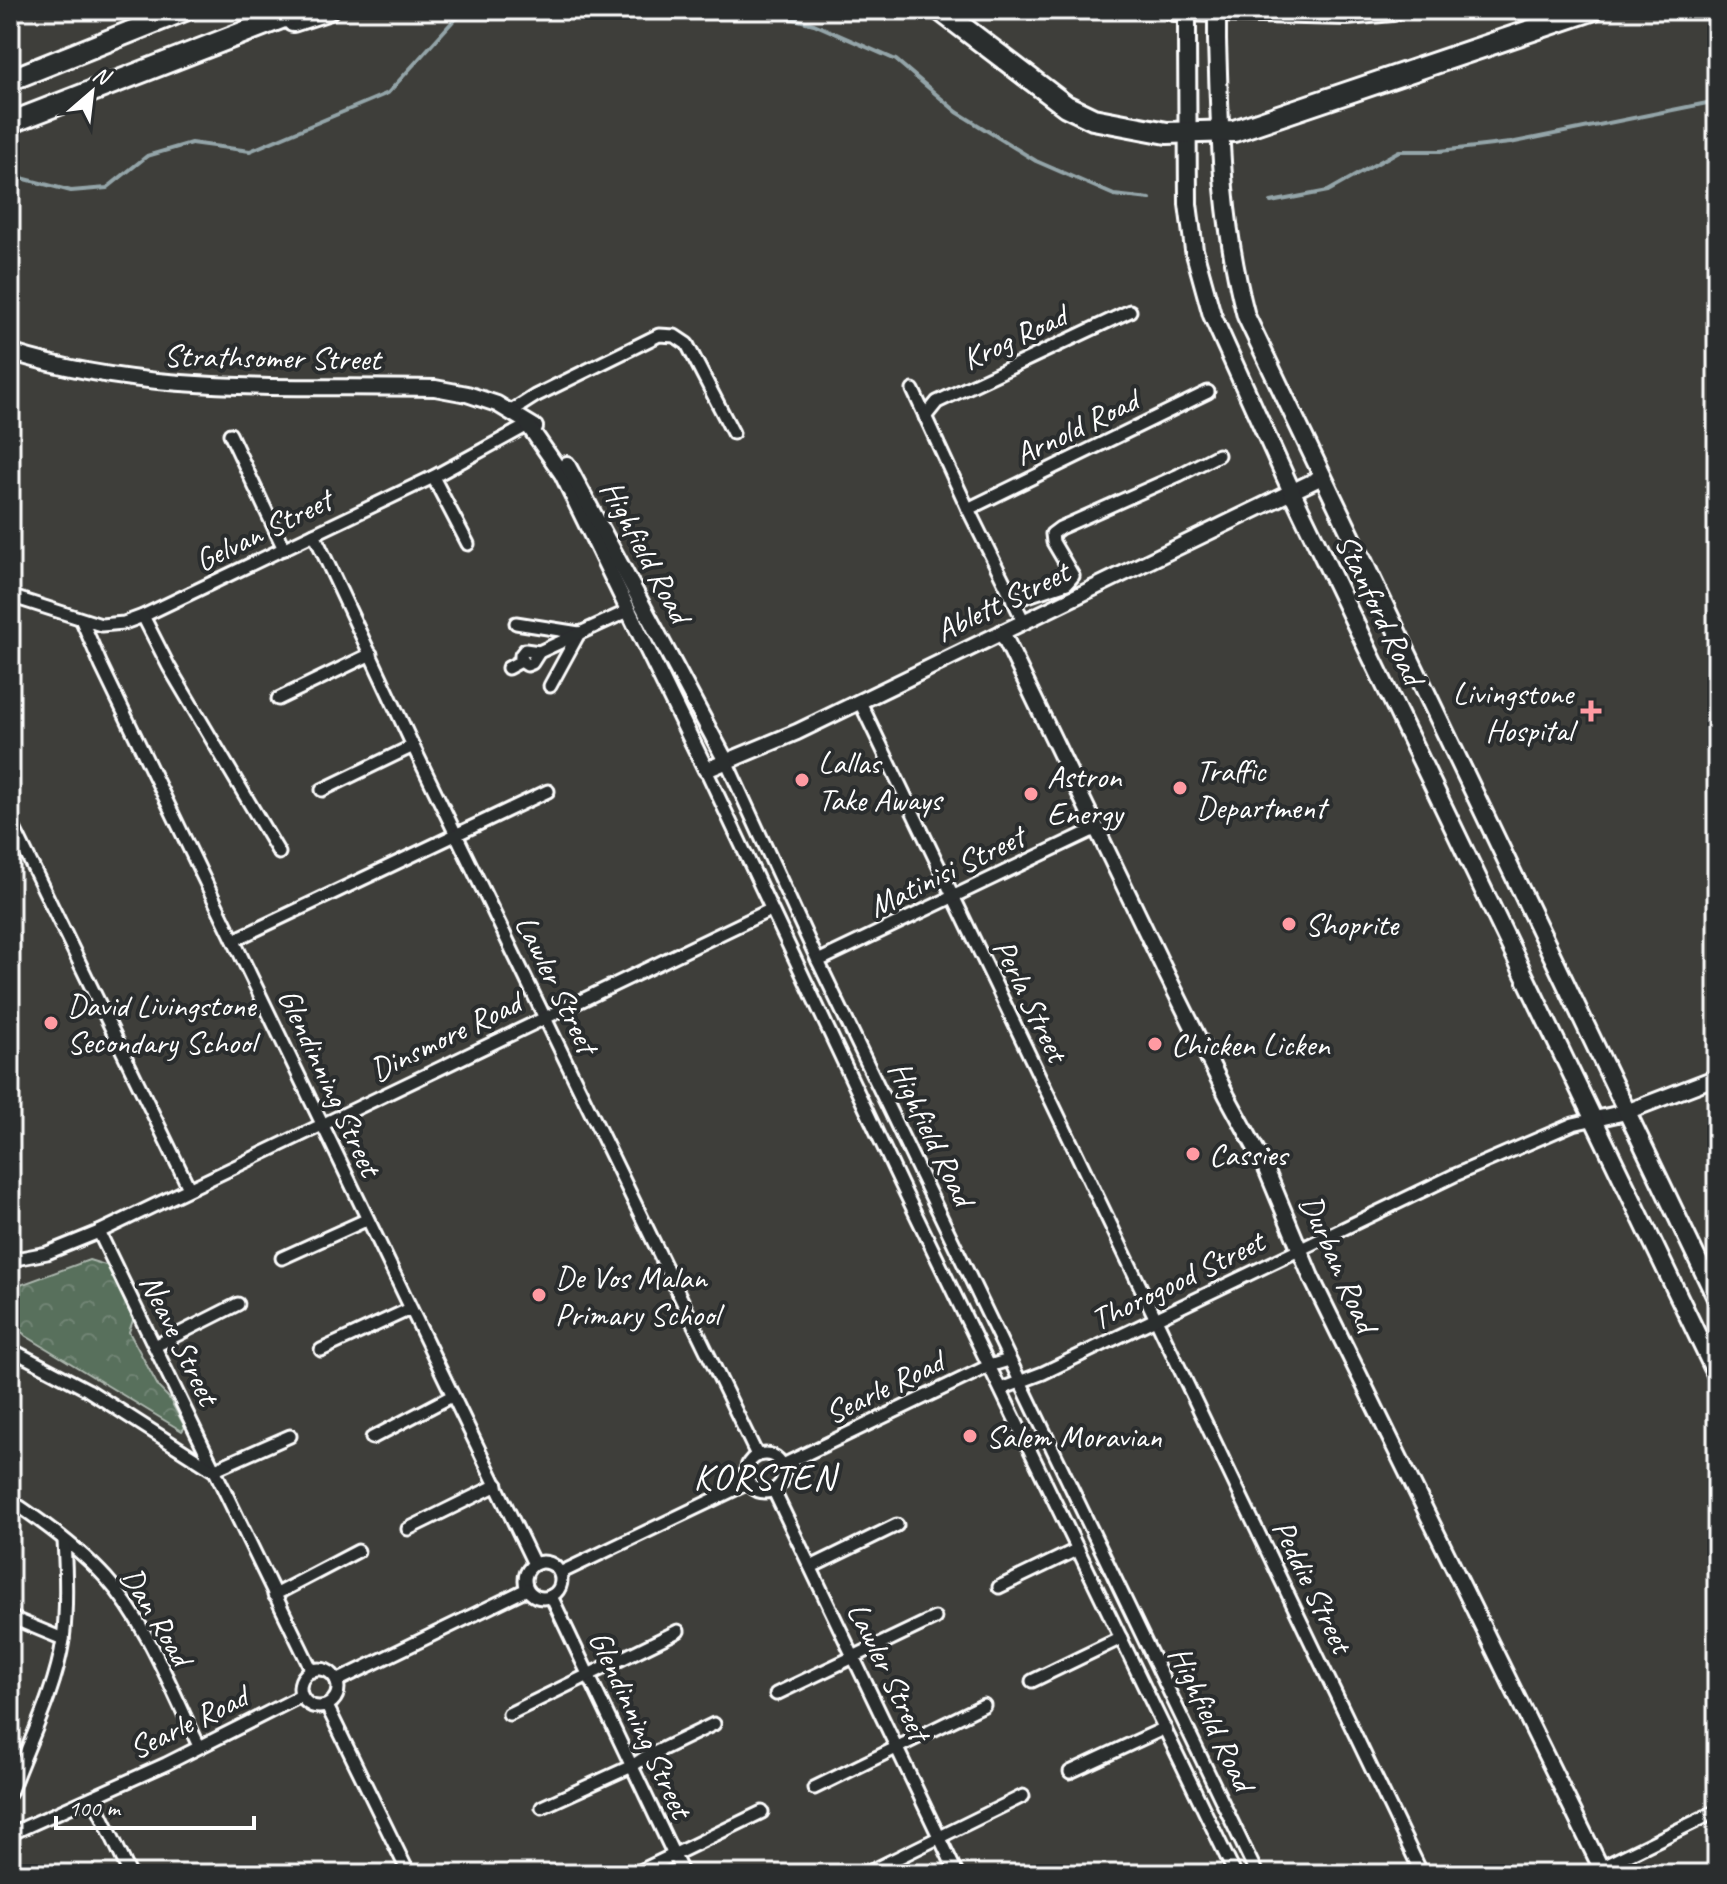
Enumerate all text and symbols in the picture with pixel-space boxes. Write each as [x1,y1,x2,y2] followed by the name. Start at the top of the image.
[52,52,132,132] north arrow
[88,60,116,92] text: N
[955,294,1077,379] street label: Krog Road
[163,335,384,380] street label: Strathsomer Street
[1008,378,1150,475] street label: Arnold Road
[591,473,703,634] street label: Highfield Road
[188,478,342,581] street label: Gelvan Street
[1326,527,1435,695] street label: Stanford Road
[929,550,1079,651] street label: Ablett Street
[1453,673,1579,751] place label: Livingstone Hospital
[1580,700,1602,722] marker: Livingstone Hospital
[818,742,944,820] place label: Lallas Take Aways
[1196,750,1330,828] place label: Traffic Department
[1047,756,1126,834] place label: Astron Energy
[793,771,811,789] marker: Lallas Take Aways
[1171,779,1189,797] marker: Traffic Department
[1022,785,1040,803] marker: Astron Energy
[862,814,1035,927] street label: Matinisi Street
[1305,904,1401,945] place label: Shoprite
[506,908,609,1064] street label: Lawler Street
[1280,915,1298,933] marker: Shoprite
[983,932,1079,1071] street label: Perla Street
[363,980,532,1091] street label: Dinsmore Road
[268,982,392,1186] street label: Glendinning Street
[67,985,261,1063] place label: David Livingstone Secondary School
[42,1014,60,1032] marker: David Livingstone Secondary School
[1171,1024,1331,1065] place label: Chicken Licken
[1146,1035,1164,1053] marker: Chicken Licken
[879,1054,986,1217] street label: Highfield Road
[1209,1134,1290,1175] place label: Cassies
[1184,1145,1202,1163] marker: Cassies
[1290,1188,1389,1342] street label: Durban Road
[1084,1219,1274,1340] street label: Thorogood Street
[555,1257,725,1335] place label: De Vos Malan Primary School
[130,1267,230,1414] street label: Neave Street
[530,1286,548,1304] marker: De Vos Malan Primary School
[818,1339,954,1434] street label: Searle Road
[986,1416,1162,1457] place label: Salem Moravian
[961,1427,979,1445] marker: Salem Moravian
[694,1454,840,1500] district label: KORSTEN
[1263,1513,1364,1663] street label: Peddie Street
[111,1560,205,1678] street label: Dan Road
[838,1595,941,1751] street label: Lawler Street
[579,1624,703,1828] street label: Glendinning Street
[1159,1639,1266,1802] street label: Highfield Road
[122,1674,258,1769] street label: Searle Road
[56,1780,254,1830] scale bar
[68,1793,122,1823] text: 100 m

